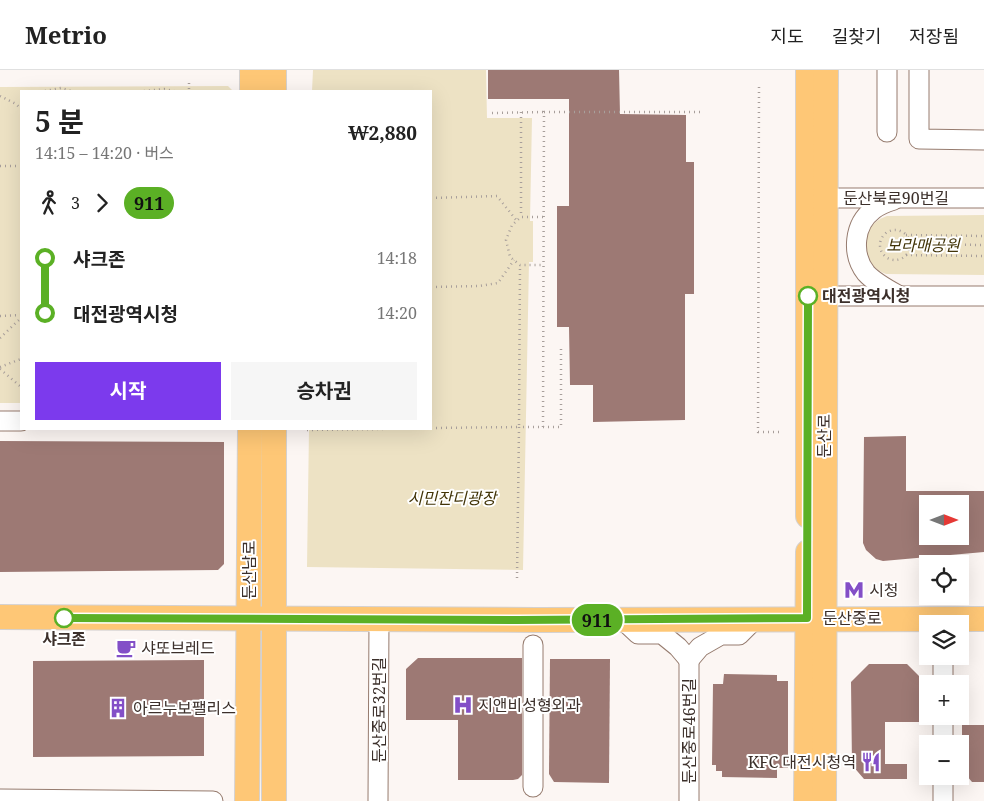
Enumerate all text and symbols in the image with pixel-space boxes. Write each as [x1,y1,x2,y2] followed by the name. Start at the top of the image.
[25,18,107,51] text: Metrio
[771,24,804,48] text: 지도
[832,24,881,48] text: 길찾기
[909,24,959,48] text: 저장됨
[35,102,84,140] text: 5 분
[348,120,417,146] text: ₩2,880
[35,142,174,164] text: 14:15 – 14:20 · 버스
[843,187,949,209] street label: 둔산북로90번길
[35,189,63,217] icon: walk
[88,189,116,217] icon: forward
[134,191,164,215] text: 911
[71,192,80,214] text: 3
[886,234,961,256] park label: 보라매공원
[73,246,125,272] text: 샤크존
[377,247,417,269] text: 14:18
[822,285,910,307] place label: 대전광역시청
[798,286,818,306] marker: 대전광역시청
[73,301,178,327] text: 대전광역시청
[377,302,417,324] text: 14:20
[35,362,221,420] button: 시작
[231,362,417,420] button: 승차권
[813,414,835,458] street label: 둔산로
[408,487,498,509] park label: 시민잔디광장
[919,495,969,545] north arrow
[919,495,969,785] map controls
[238,540,260,599] street label: 둔산남로
[919,555,969,605] button: locate
[843,579,865,601] metro station icon: 시청
[869,579,898,601] place label: 시청
[568,604,626,636] line badge: 911
[823,607,882,629] street label: 둔산중로
[54,608,74,628] marker: 샤크존
[582,608,612,632] text: 911
[919,615,969,665] button: layers
[42,628,86,650] place label: 샤크존
[115,637,137,659] cafe icon: 샤또브레드
[141,637,215,659] place label: 샤또브레드
[368,657,390,763] street label: 둔산중로32번길
[919,675,969,725] button: +
[678,678,700,784] street label: 둔산중로46번길
[452,694,474,716] hospital icon: 지앤비성형외과
[478,694,581,716] place label: 지앤비성형외과
[107,697,129,719] building icon: 아르누보팰리스
[133,697,236,719] place label: 아르누보팰리스
[919,735,969,785] button: −
[748,751,856,773] place label: KFC 대전시청역
[860,751,882,773] restaurant icon: KFC 대전시청역

